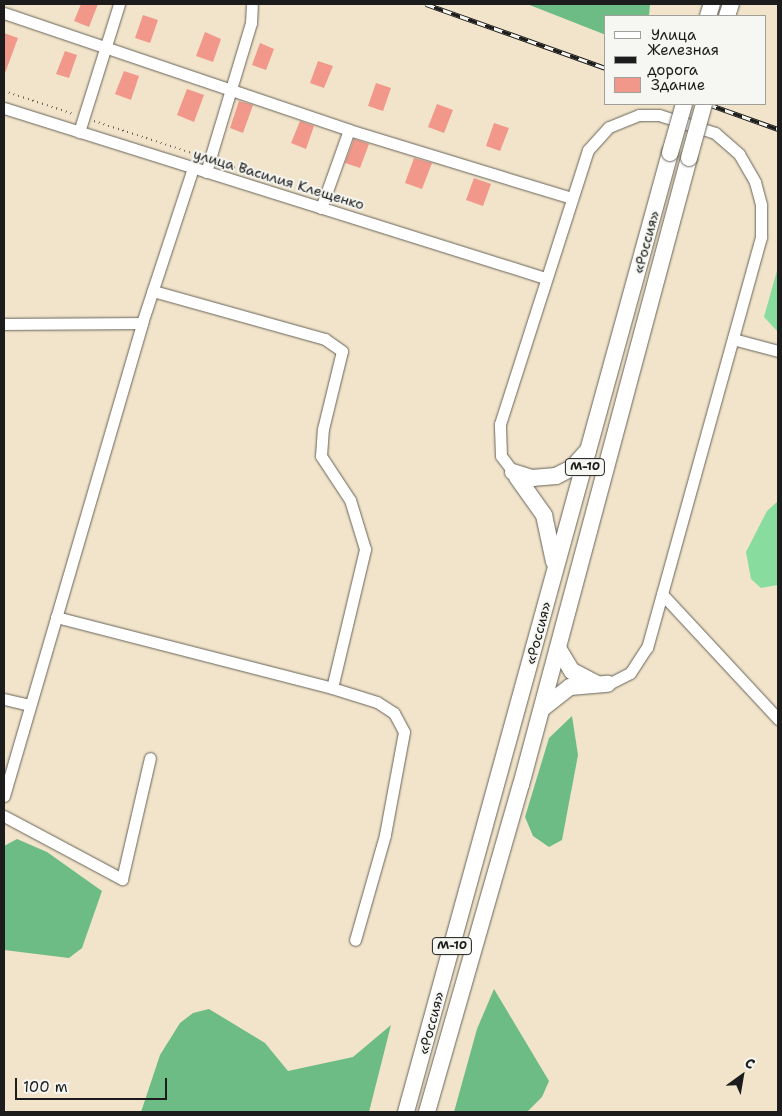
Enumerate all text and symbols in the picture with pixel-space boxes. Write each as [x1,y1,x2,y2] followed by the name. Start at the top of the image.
[604,15,767,105] legend
[651,25,696,45] text: Улица
[647,40,719,80] text: Железная дорога
[651,75,705,95] text: Здание
[192,145,366,213] street label: улица Василия Клещенко
[630,209,662,275] street label: «Россия»
[564,458,606,477] road number: М-10
[522,600,554,666] street label: «Россия»
[431,936,473,956] road number: М-10
[415,990,447,1056] street label: «Россия»
[717,1051,767,1101] north arrow
[742,1053,758,1073] text: С
[18,1068,170,1100] scale bar
[23,1077,68,1097] text: 100 m

